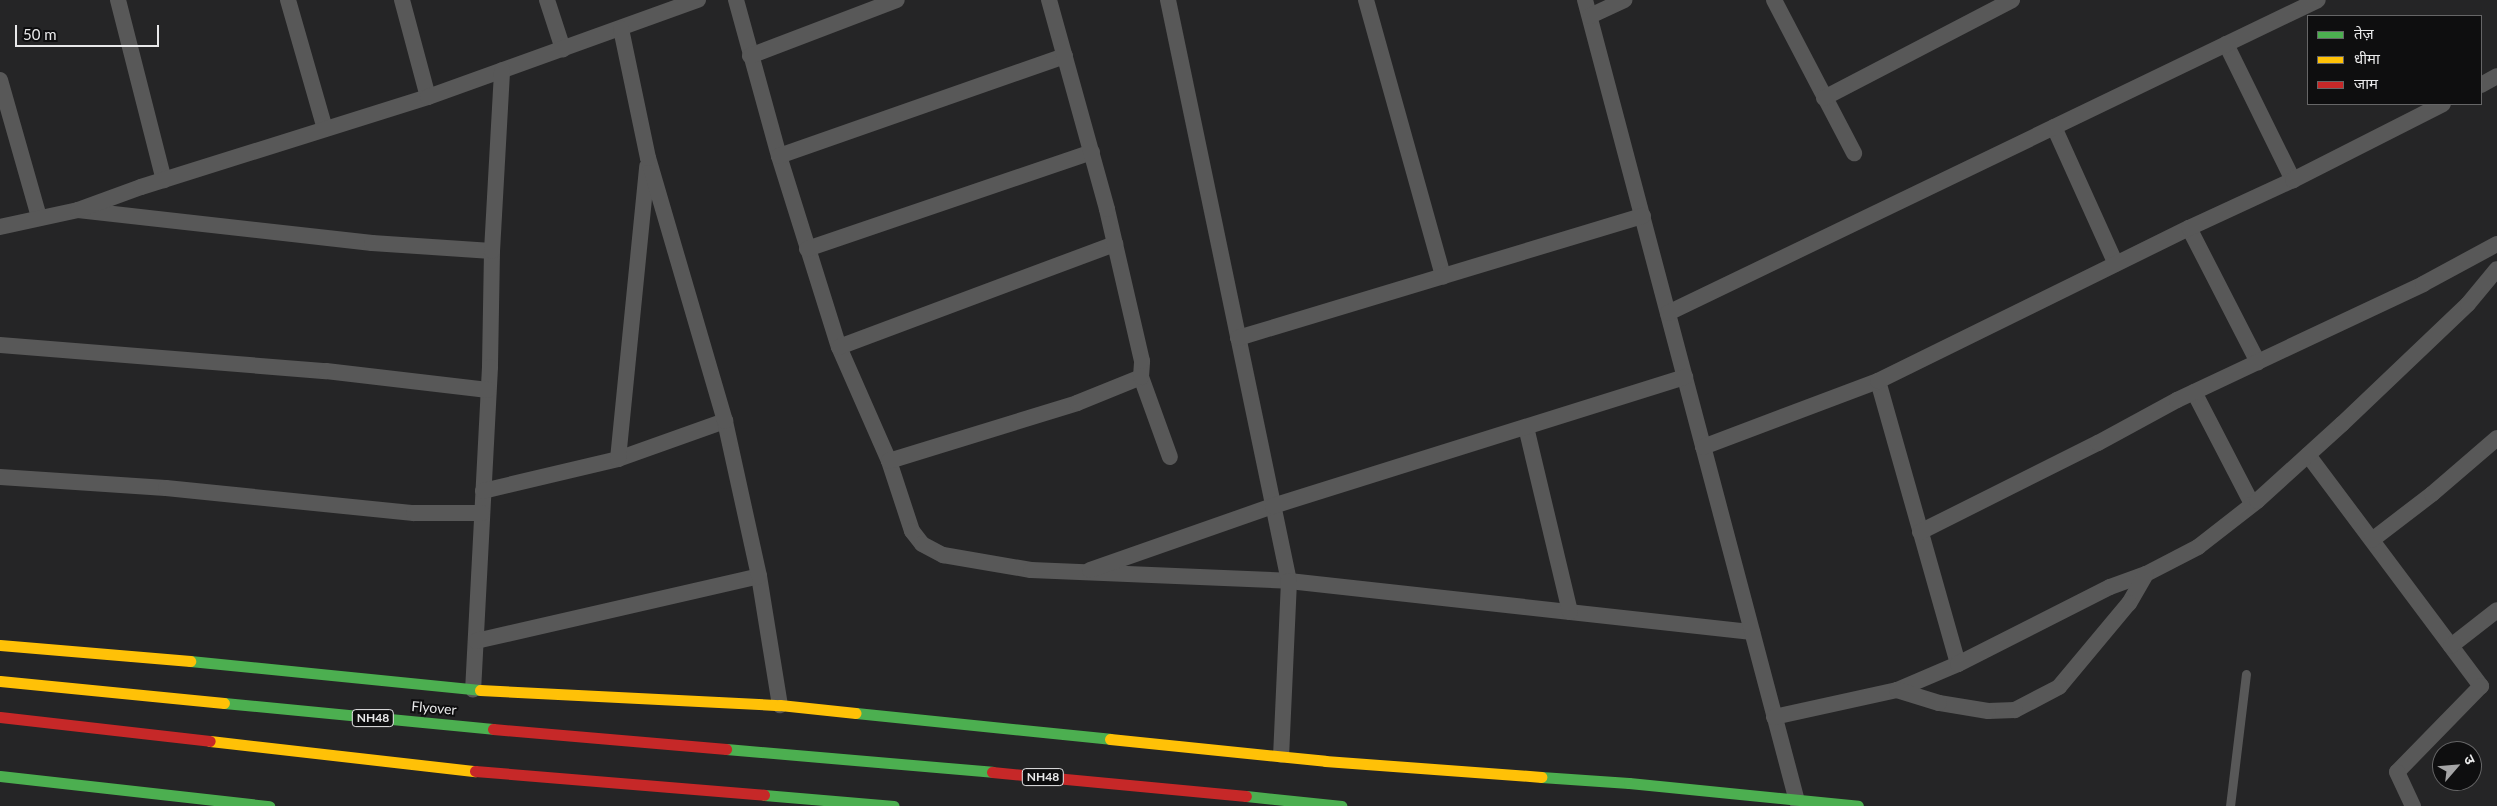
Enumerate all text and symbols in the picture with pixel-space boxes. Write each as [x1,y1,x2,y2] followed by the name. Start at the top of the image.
[18,15,161,47] scale bar
[2307,15,2482,105] legend
[2354,24,2374,42] text: तेज़
[23,25,57,43] text: 50 m
[2354,49,2380,67] text: धीमा
[2354,74,2378,92] text: जाम
[411,698,457,718] street label: Flyover
[352,708,394,728] road number: NH48
[2432,741,2482,791] north arrow
[2460,752,2479,767] text: उ
[1022,768,1064,786] road number: NH48

